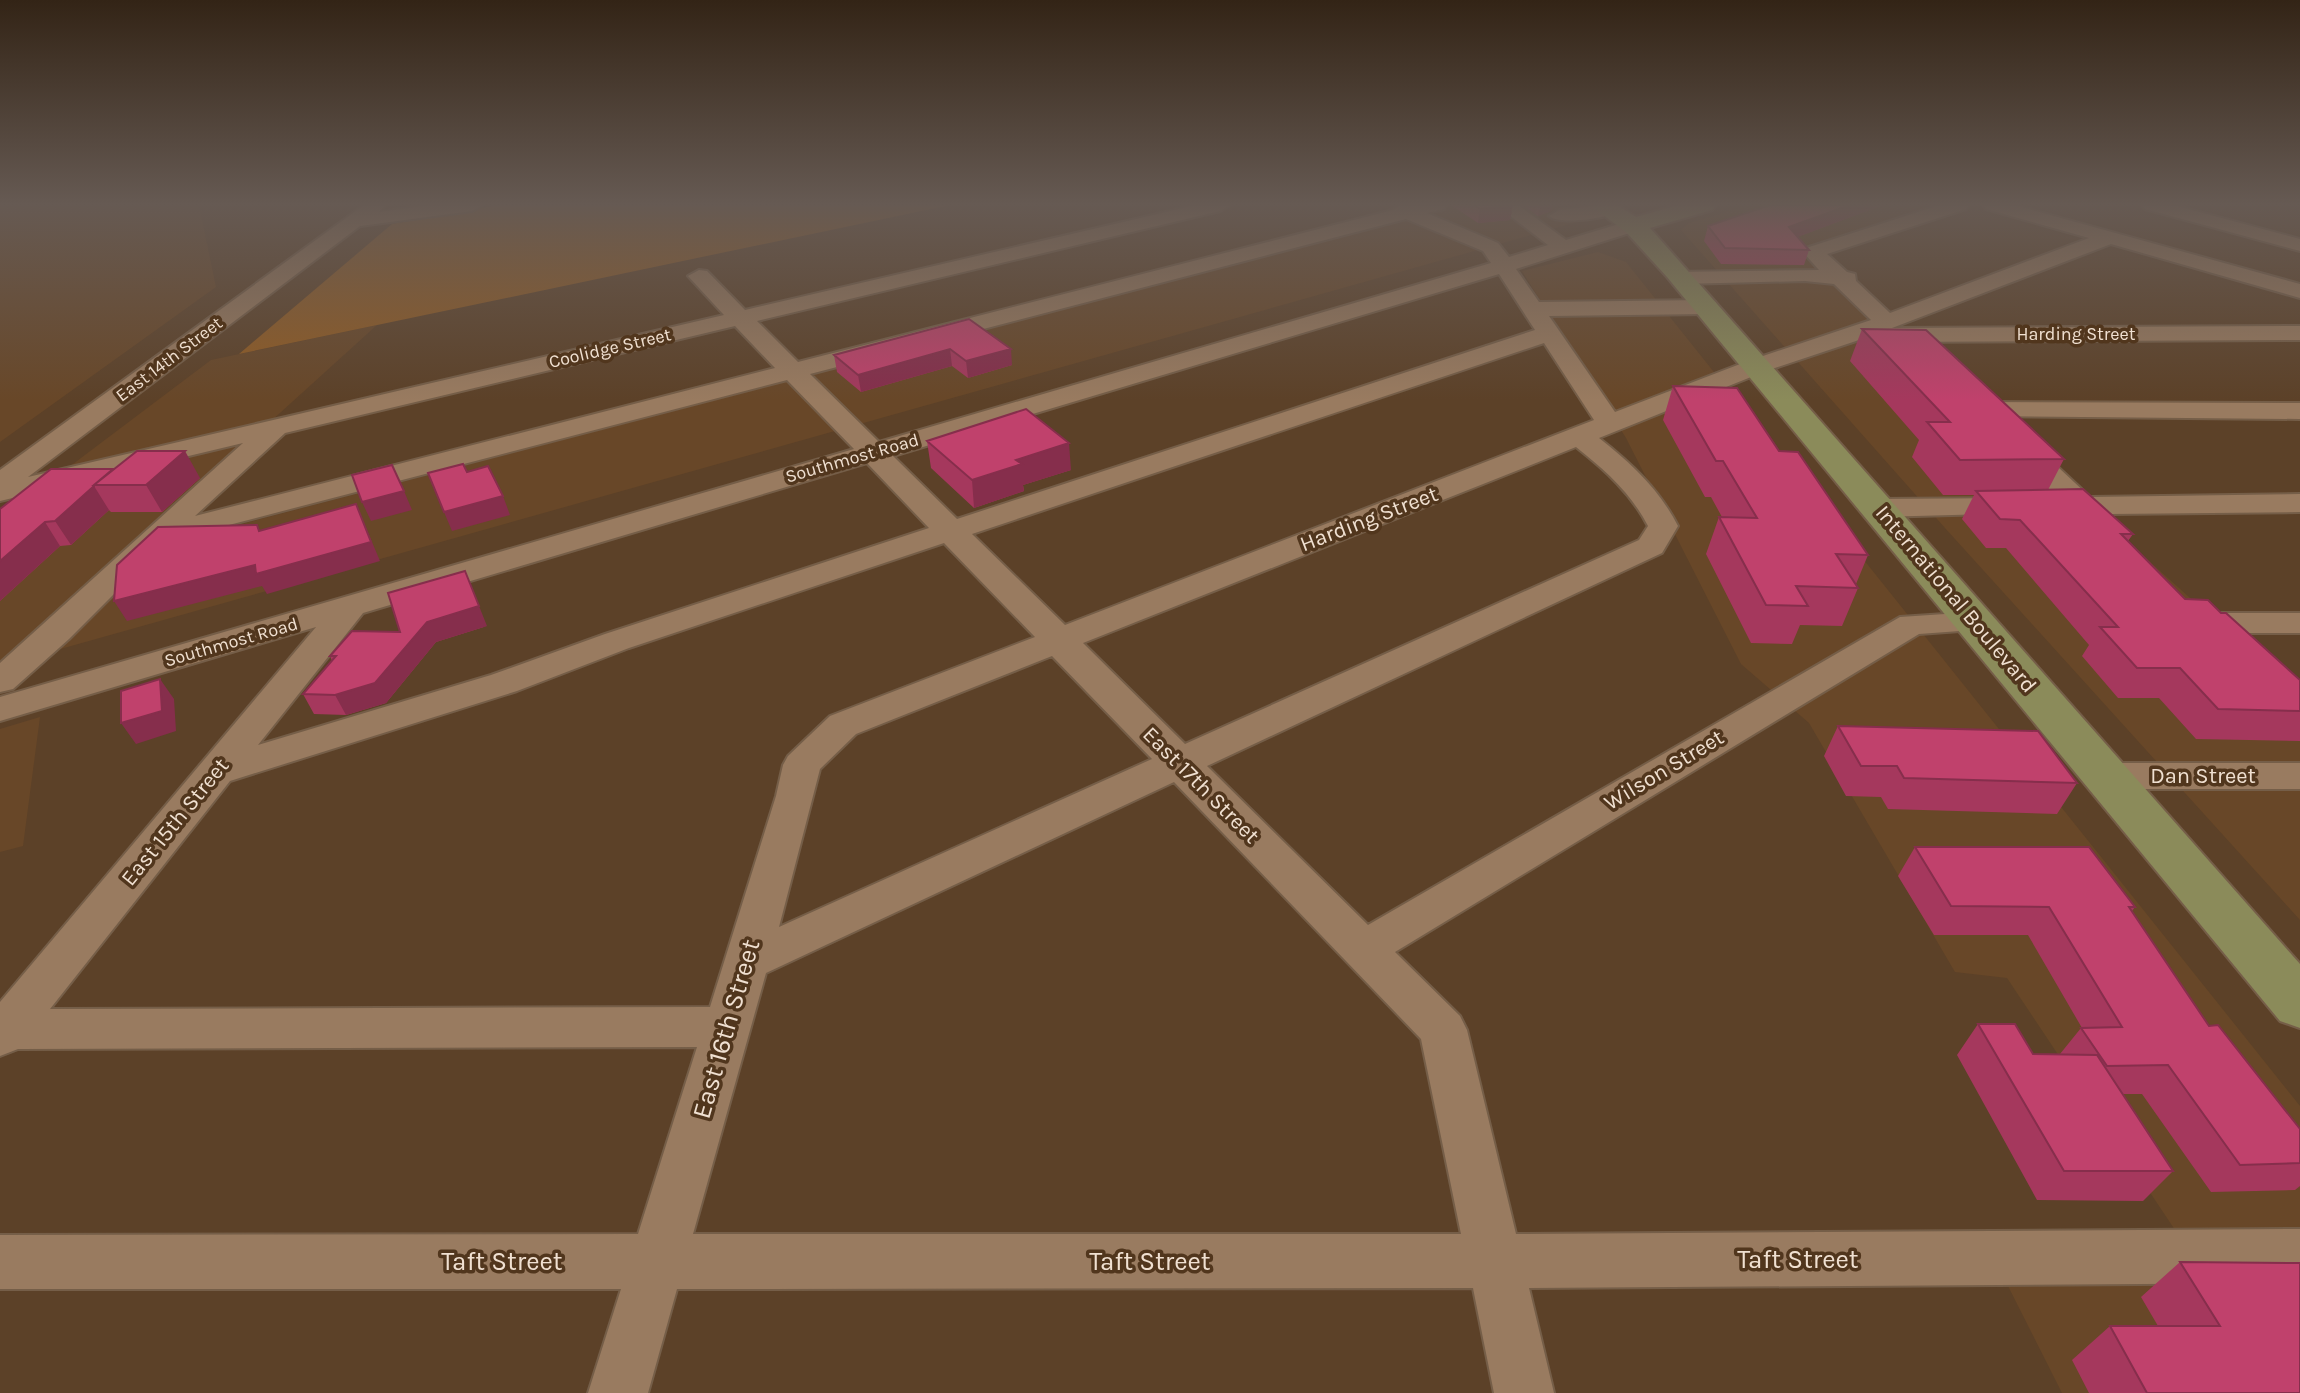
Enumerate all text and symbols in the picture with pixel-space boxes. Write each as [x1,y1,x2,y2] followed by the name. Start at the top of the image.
[111,312,227,406] street label: East 14th Street
[547,323,674,373] street label: Coolidge Street
[2016,323,2136,345] street label: Harding Street
[783,428,921,488] street label: Southmost Road
[1296,481,1442,557] street label: Harding Street
[1870,500,2042,698] street label: International Boulevard
[162,612,300,672] street label: Southmost Road
[1137,721,1265,849] street label: East 17th Street
[1600,724,1728,816] street label: Wilson Street
[116,753,234,891] street label: East 15th Street
[2150,763,2256,789] street label: Dan Street
[686,936,766,1122] street label: East 16th Street
[1737,1244,1859,1275] street label: Taft Street
[441,1246,563,1277] street label: Taft Street
[1089,1246,1211,1277] street label: Taft Street

